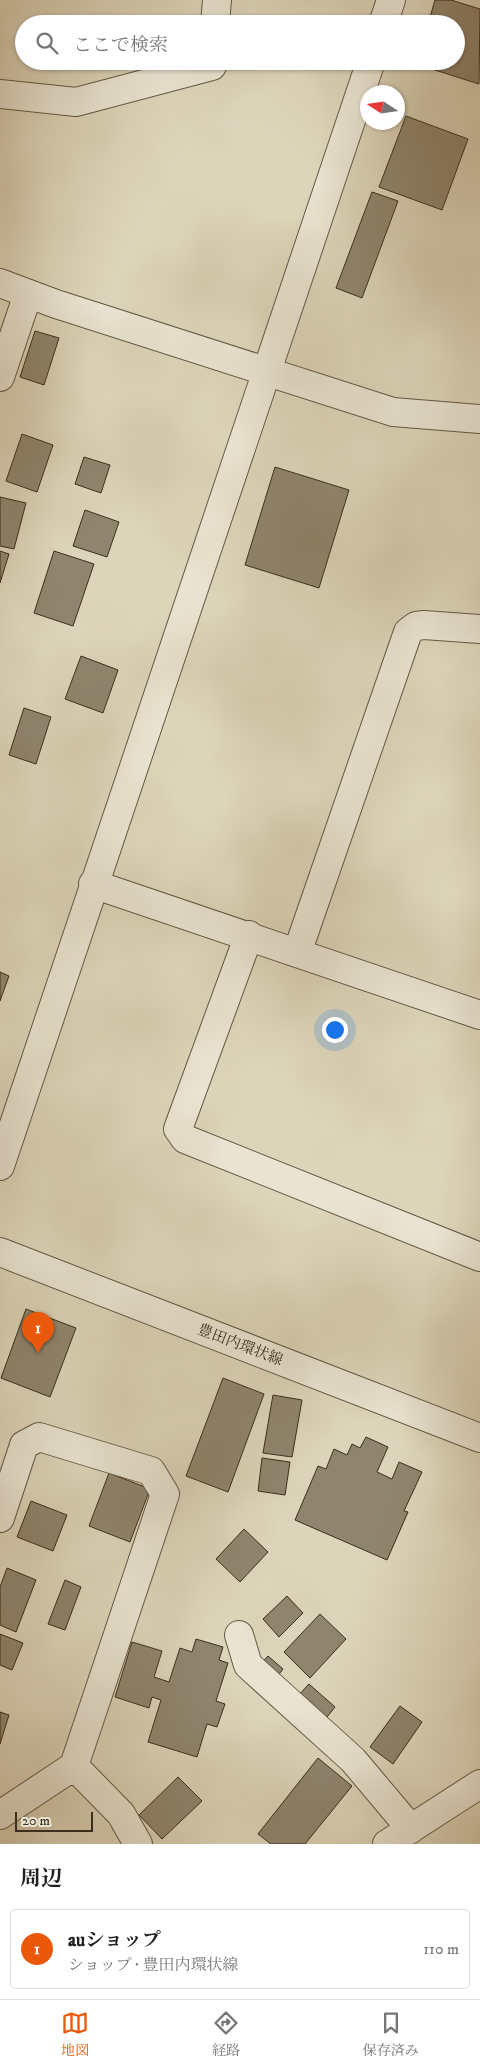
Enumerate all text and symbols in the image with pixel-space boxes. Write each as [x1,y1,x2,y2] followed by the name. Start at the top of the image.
[15,15,465,70] search box
[33,29,61,57] icon: search
[73,34,168,57] text: ここで検索
[360,85,405,130] north arrow
[322,1017,348,1043] your location
[22,1312,54,1353] pin: 1
[195,1320,285,1370] street label: 豊田内環状線
[15,1809,92,1832] scale bar
[22,1812,50,1830] text: 20 m
[20,1866,62,1892] text: 周辺
[68,1929,161,1952] text: auショップ
[34,1939,40,1959] text: 1
[423,1939,459,1959] text: 110 m
[68,1955,238,1975] text: ショップ · 豊田内環状線
[61,2009,89,2060] tab: 地図
[212,2009,240,2060] tab: 経路
[363,2009,419,2060] tab: 保存済み

